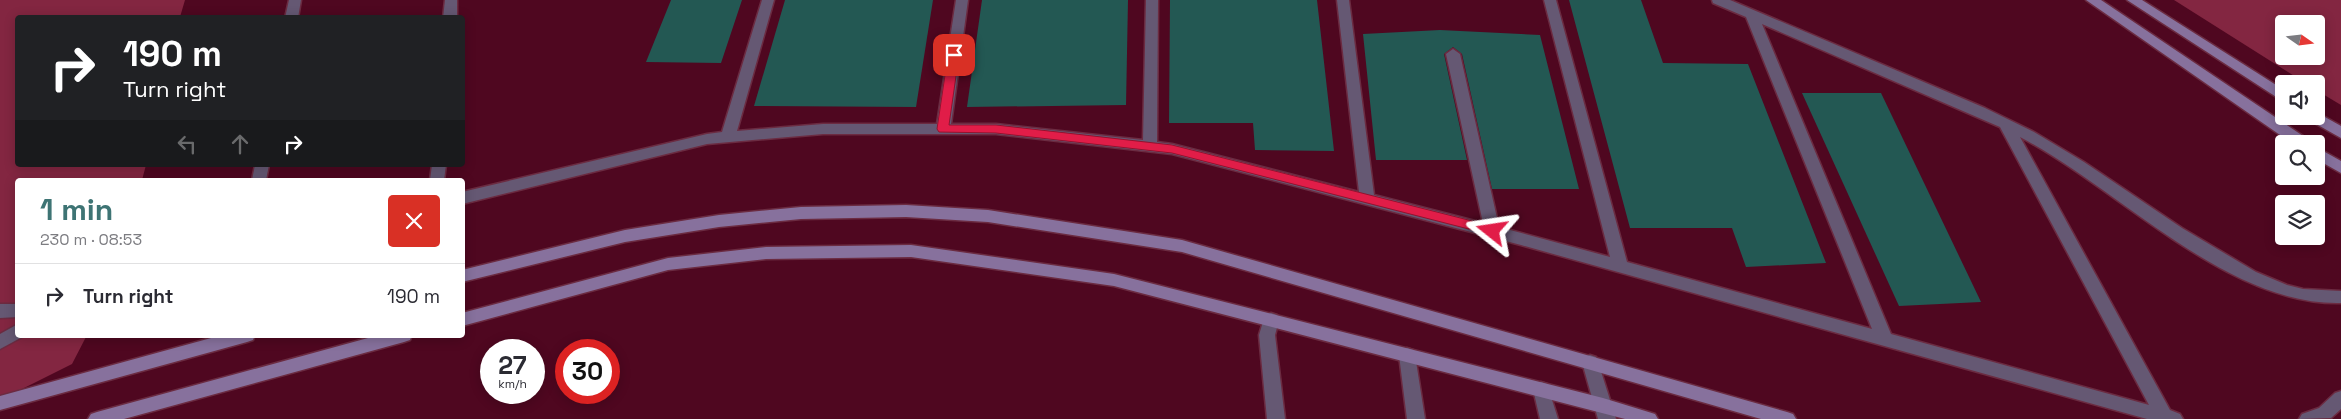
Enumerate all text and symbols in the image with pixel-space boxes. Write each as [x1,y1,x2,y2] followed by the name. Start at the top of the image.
[2275,15,2325,65] north arrow
[2275,15,2325,245] map controls
[123,32,222,76] text: 190 m
[933,34,975,76] pin
[40,35,105,100] icon: right
[940,41,968,69] icon: arrive
[123,75,226,103] text: Turn right
[2275,75,2325,125] button: sound
[173,130,201,158] icon: left
[226,130,254,158] icon: ahead
[279,130,307,158] icon: right
[2275,135,2325,185] button: search
[40,190,113,229] text: 1 min
[388,195,440,247] button: close
[2275,195,2325,245] button: layers
[1465,204,1517,256] position arrow
[40,229,142,250] text: 230 m · 08:53
[40,282,68,310] icon: right
[83,284,173,309] text: Turn right
[387,284,440,309] text: 190 m
[555,339,620,404] speed limit sign: 30
[498,349,527,381] text: 27
[498,376,527,392] text: km/h

